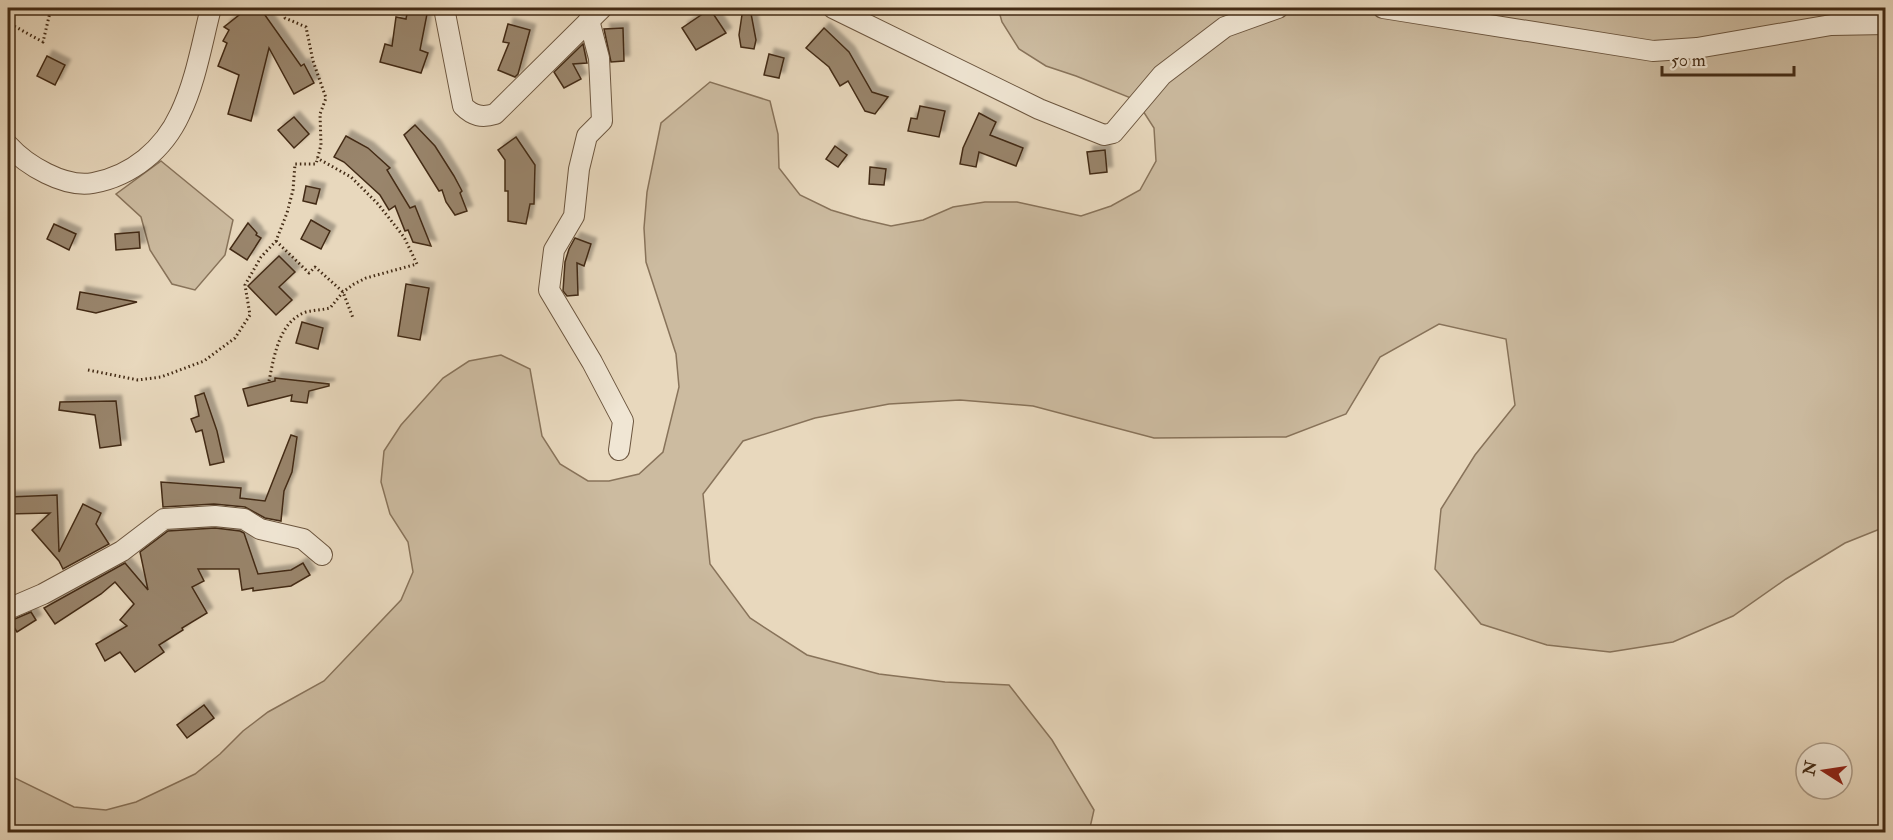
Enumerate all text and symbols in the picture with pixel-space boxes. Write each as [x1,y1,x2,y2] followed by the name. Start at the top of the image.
[1662,39,1794,77] scale bar
[1671,49,1706,72] text: 50 m
[1794,741,1854,801] north arrow
[1799,758,1822,778] text: N

